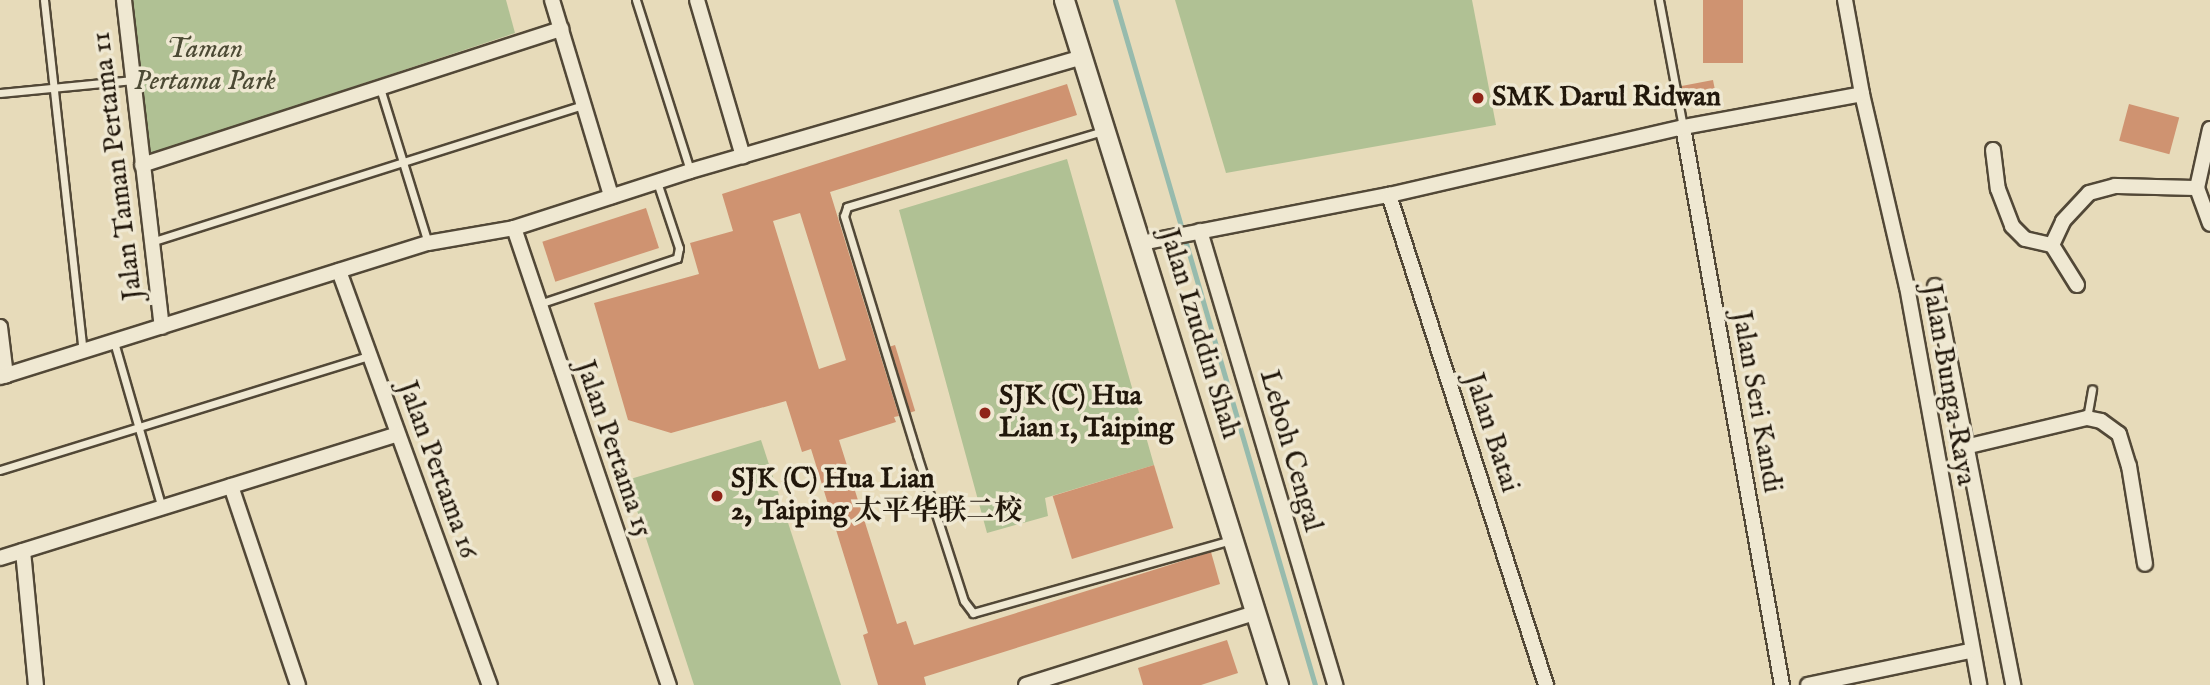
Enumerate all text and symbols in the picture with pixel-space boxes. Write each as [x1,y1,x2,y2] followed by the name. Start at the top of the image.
[85,30,151,302] street label: Jalan Taman Pertama 11
[134,33,276,99] park label: Taman Pertama Park
[1492,81,1721,115] place label: SMK Darul Ridwan
[1470,90,1486,106] marker: SMK Darul Ridwan
[1151,225,1247,443] street label: Jalan Izuddin Shah
[1914,282,1982,488] street label: Jalan Bunga Raya
[1723,308,1789,496] street label: Jalan Seri Kandi
[567,356,659,542] street label: Jalan Pertama 15
[1251,366,1329,536] street label: Leboh Cengal
[1456,369,1526,497] street label: Jalan Batai
[389,377,485,563] street label: Jalan Pertama 16
[999,380,1174,446] place label: SJK (C) Hua Lian 1, Taiping
[977,405,993,421] marker: SJK (C) Hua Lian 1, Taiping
[731,463,1022,529] place label: SJK (C) Hua Lian 2, Taiping 太平华联二校
[709,488,725,504] marker: SJK (C) Hua Lian 2, Taiping 太平华联二校

